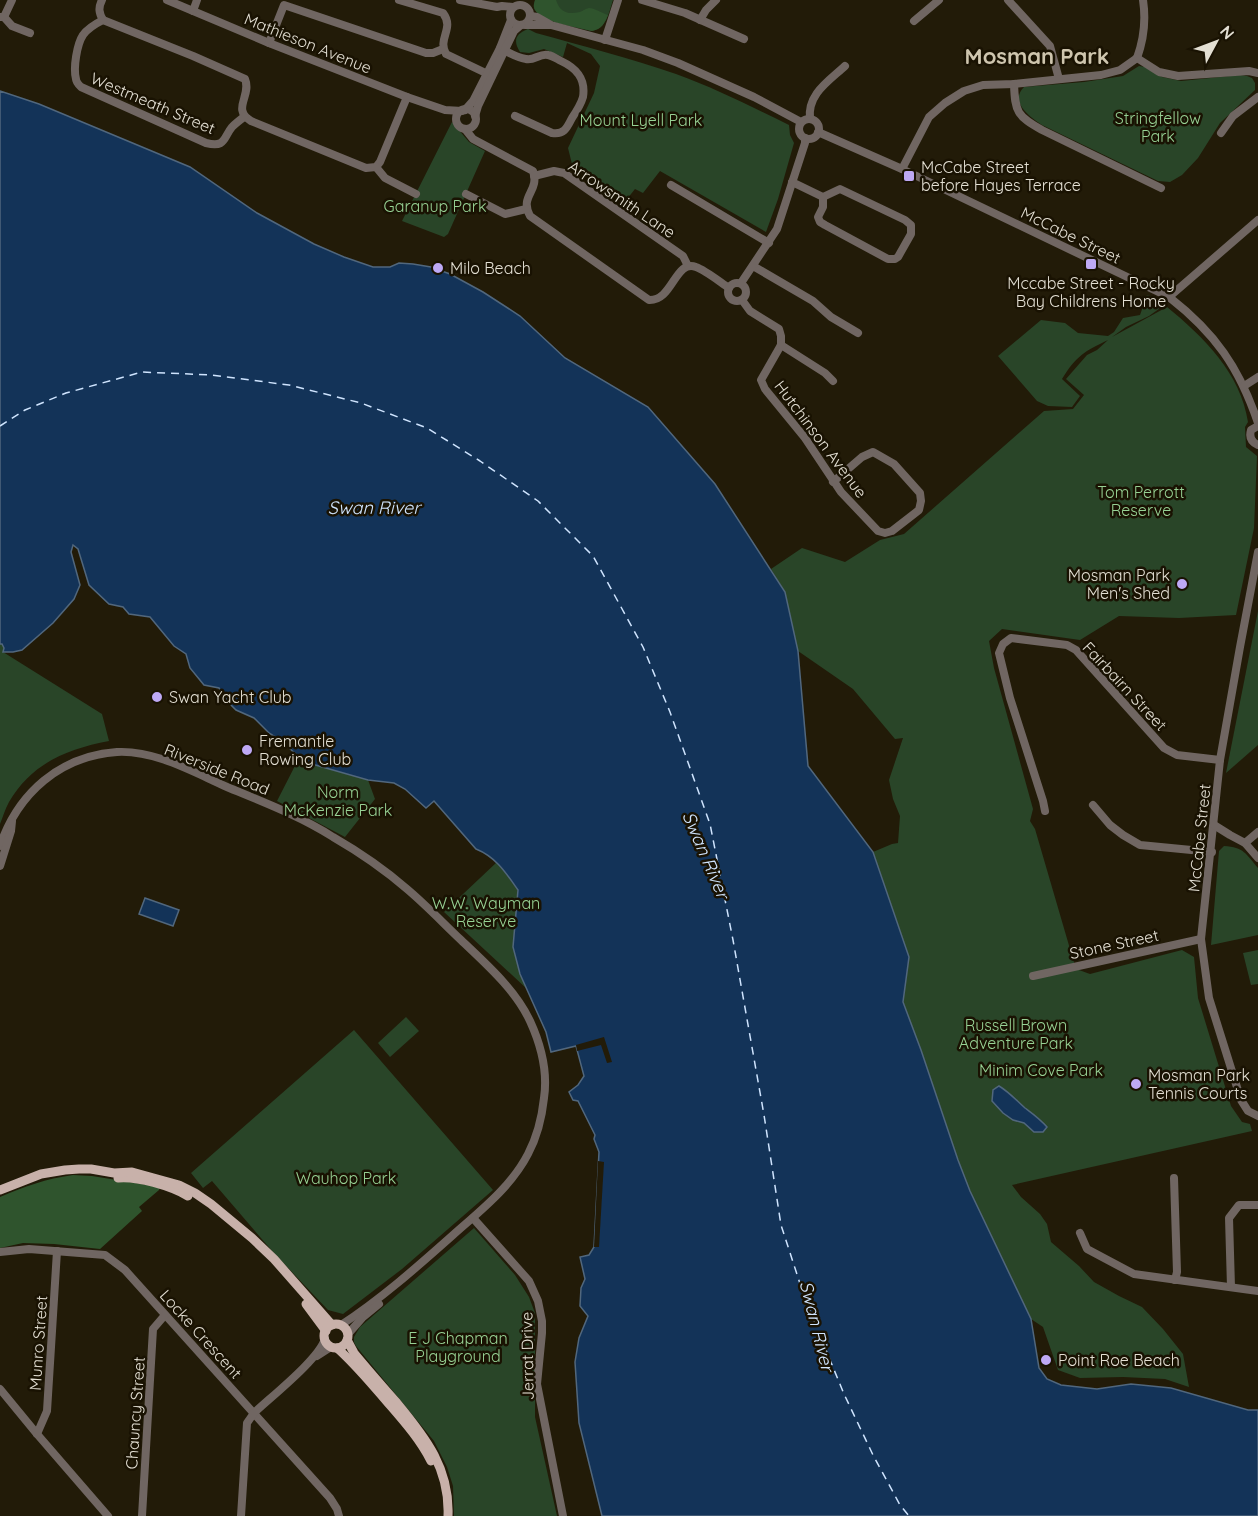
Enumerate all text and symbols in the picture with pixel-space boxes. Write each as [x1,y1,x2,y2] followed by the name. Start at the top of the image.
[241,8,375,78] street label: Mathieson Avenue
[1186,12,1246,72] north arrow
[1216,21,1239,43] text: N
[965,42,1109,70] district label: Mosman Park
[88,68,218,138] street label: Westmeath Street
[1115,108,1201,146] park label: Stringfellow Park
[580,110,702,130] park label: Mount Lyell Park
[565,156,679,242] street label: Arrowsmith Lane
[921,157,1081,195] place label: McCabe Street before Hayes Terrace
[902,169,916,183] marker: McCabe Street before Hayes Terrace
[384,196,487,216] park label: Garanup Park
[1018,202,1124,268] street label: McCabe Street
[1084,257,1098,271] marker: Mccabe Street - Rocky Bay Childrens Home
[450,258,531,278] place label: Milo Beach
[431,261,445,275] marker: Milo Beach
[1007,273,1175,311] place label: Mccabe Street - Rocky Bay Childrens Home
[770,376,872,502] street label: Hutchinson Avenue
[1097,482,1185,520] park label: Tom Perrott Reserve
[328,496,422,519] water label: Swan River
[1068,565,1170,603] place label: Mosman Park Men's Shed
[1175,577,1189,591] marker: Mosman Park Men's Shed
[1079,637,1171,735] street label: Fairbairn Street
[169,687,292,707] place label: Swan Yacht Club
[150,690,164,704] marker: Swan Yacht Club
[259,731,351,769] place label: Fremantle Rowing Club
[162,739,272,799] street label: Riverside Road
[240,743,254,757] marker: Fremantle Rowing Club
[284,782,392,820] park label: Norm McKenzie Park
[1183,783,1215,893] street label: McCabe Street
[677,808,735,904] water label: Swan River
[432,893,540,931] park label: W.W. Wayman Reserve
[1068,925,1160,963] street label: Stone Street
[959,1015,1073,1053] park label: Russell Brown Adventure Park
[979,1060,1103,1080] park label: Minim Cove Park
[1148,1065,1250,1103] place label: Mosman Park Tennis Courts
[1129,1077,1143,1091] marker: Mosman Park Tennis Courts
[296,1168,396,1188] park label: Wauhop Park
[795,1278,840,1376] water label: Swan River
[156,1285,246,1383] street label: Locke Crescent
[25,1295,51,1391] street label: Munro Street
[516,1312,538,1400] street label: Jerrat Drive
[408,1328,508,1366] park label: E J Chapman Playground
[1058,1350,1180,1370] place label: Point Roe Beach
[1039,1353,1053,1367] marker: Point Roe Beach
[121,1356,149,1470] street label: Chauncy Street

